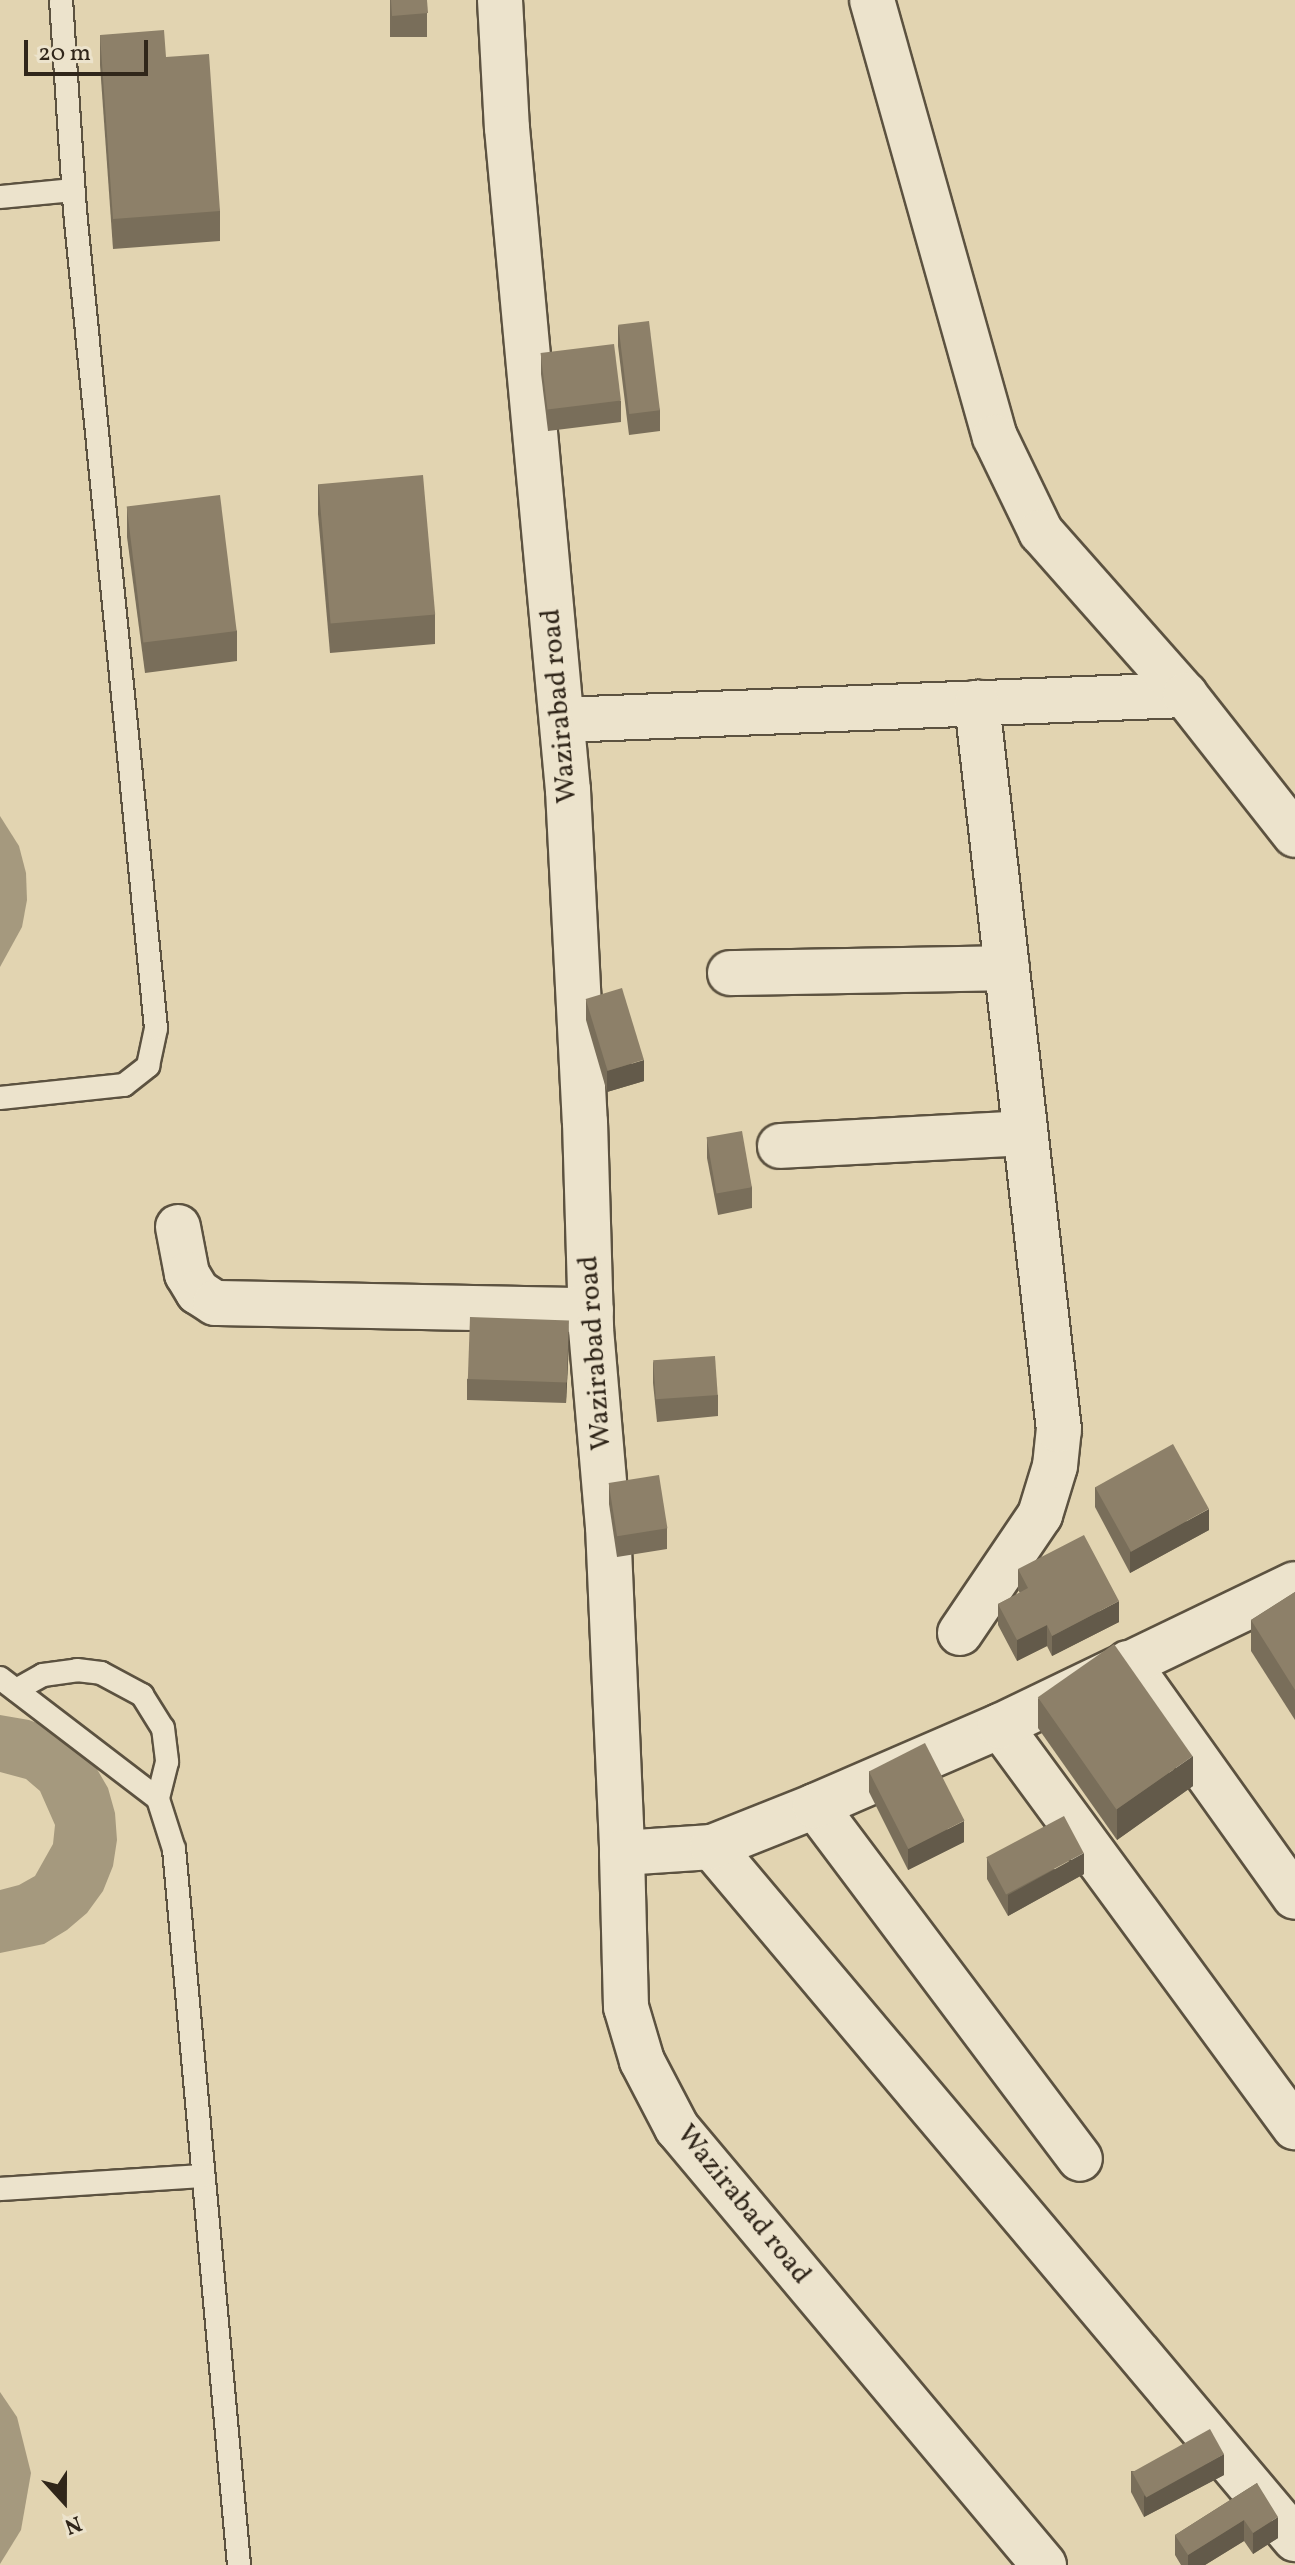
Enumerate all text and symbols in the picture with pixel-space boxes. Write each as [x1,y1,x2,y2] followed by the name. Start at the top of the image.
[28,24,152,74] scale bar
[38,37,91,71] text: 20 m
[535,607,585,805] street label: Wazirabad road
[572,1254,620,1452] street label: Wazirabad road
[669,2119,817,2291] street label: Wazirabad road
[24,2461,104,2541] north arrow
[60,2507,86,2541] text: N

